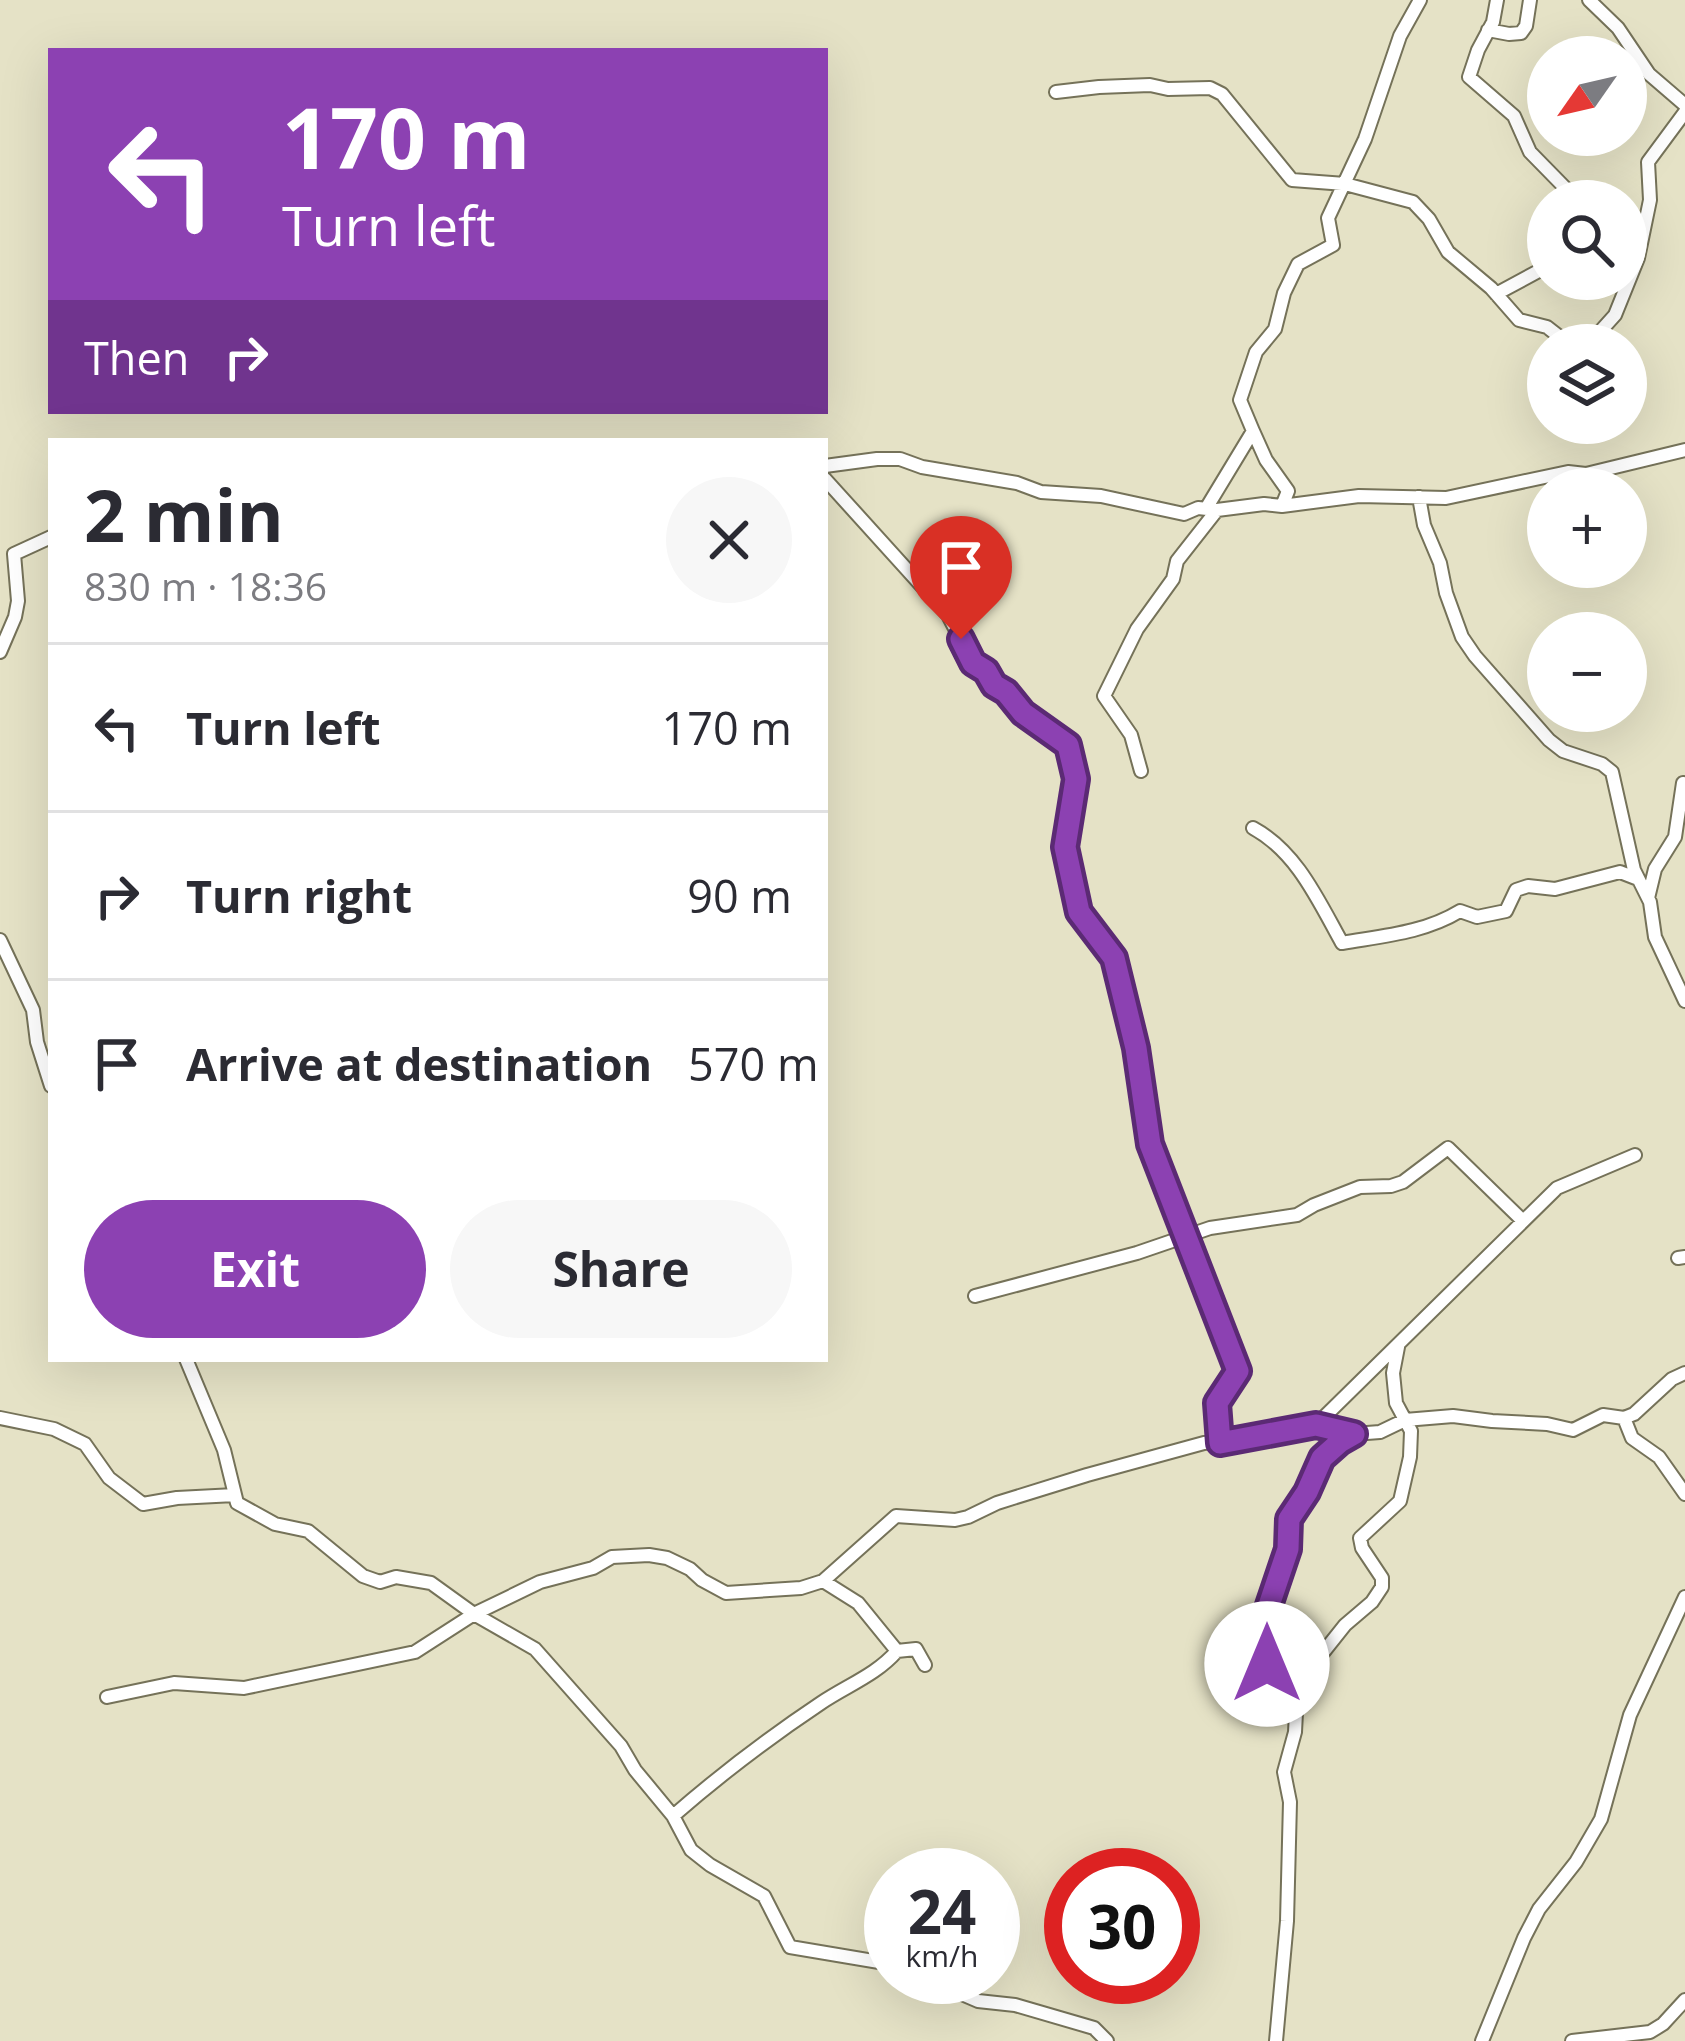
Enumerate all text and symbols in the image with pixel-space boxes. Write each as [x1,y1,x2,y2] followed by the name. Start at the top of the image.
[1527,36,1647,156] north arrow
[1527,36,1647,732] map controls
[282,79,530,194] text: 170 m
[84,96,240,252] icon: left
[1527,180,1647,300] button: search
[282,188,495,262] text: Turn left
[213,324,279,390] icon: right
[1527,324,1647,444] button: layers
[84,327,189,388] text: Then
[84,465,284,563] text: 2 min
[1527,468,1647,588] button: +
[666,477,792,603] button: close
[910,516,1012,639] pin
[928,534,994,600] icon: arrive
[84,559,327,612] text: 830 m · 18:36
[1527,612,1647,732] button: −
[84,695,150,761] icon: left
[186,697,381,758] text: Turn left
[661,697,792,758] text: 170 m
[84,863,150,929] icon: right
[186,865,412,926] text: Turn right
[687,865,792,926] text: 90 m
[84,1031,150,1097] icon: arrive
[186,1033,652,1094] text: Arrive at destination
[688,1033,819,1094] text: 570 m
[84,1200,426,1338] button: Exit
[450,1200,792,1338] button: Share
[1204,1601,1330,1727] position arrow
[1044,1848,1200,2004] speed limit sign: 30
[908,1870,976,1952] text: 24
[906,1935,978,1976] text: km/h

